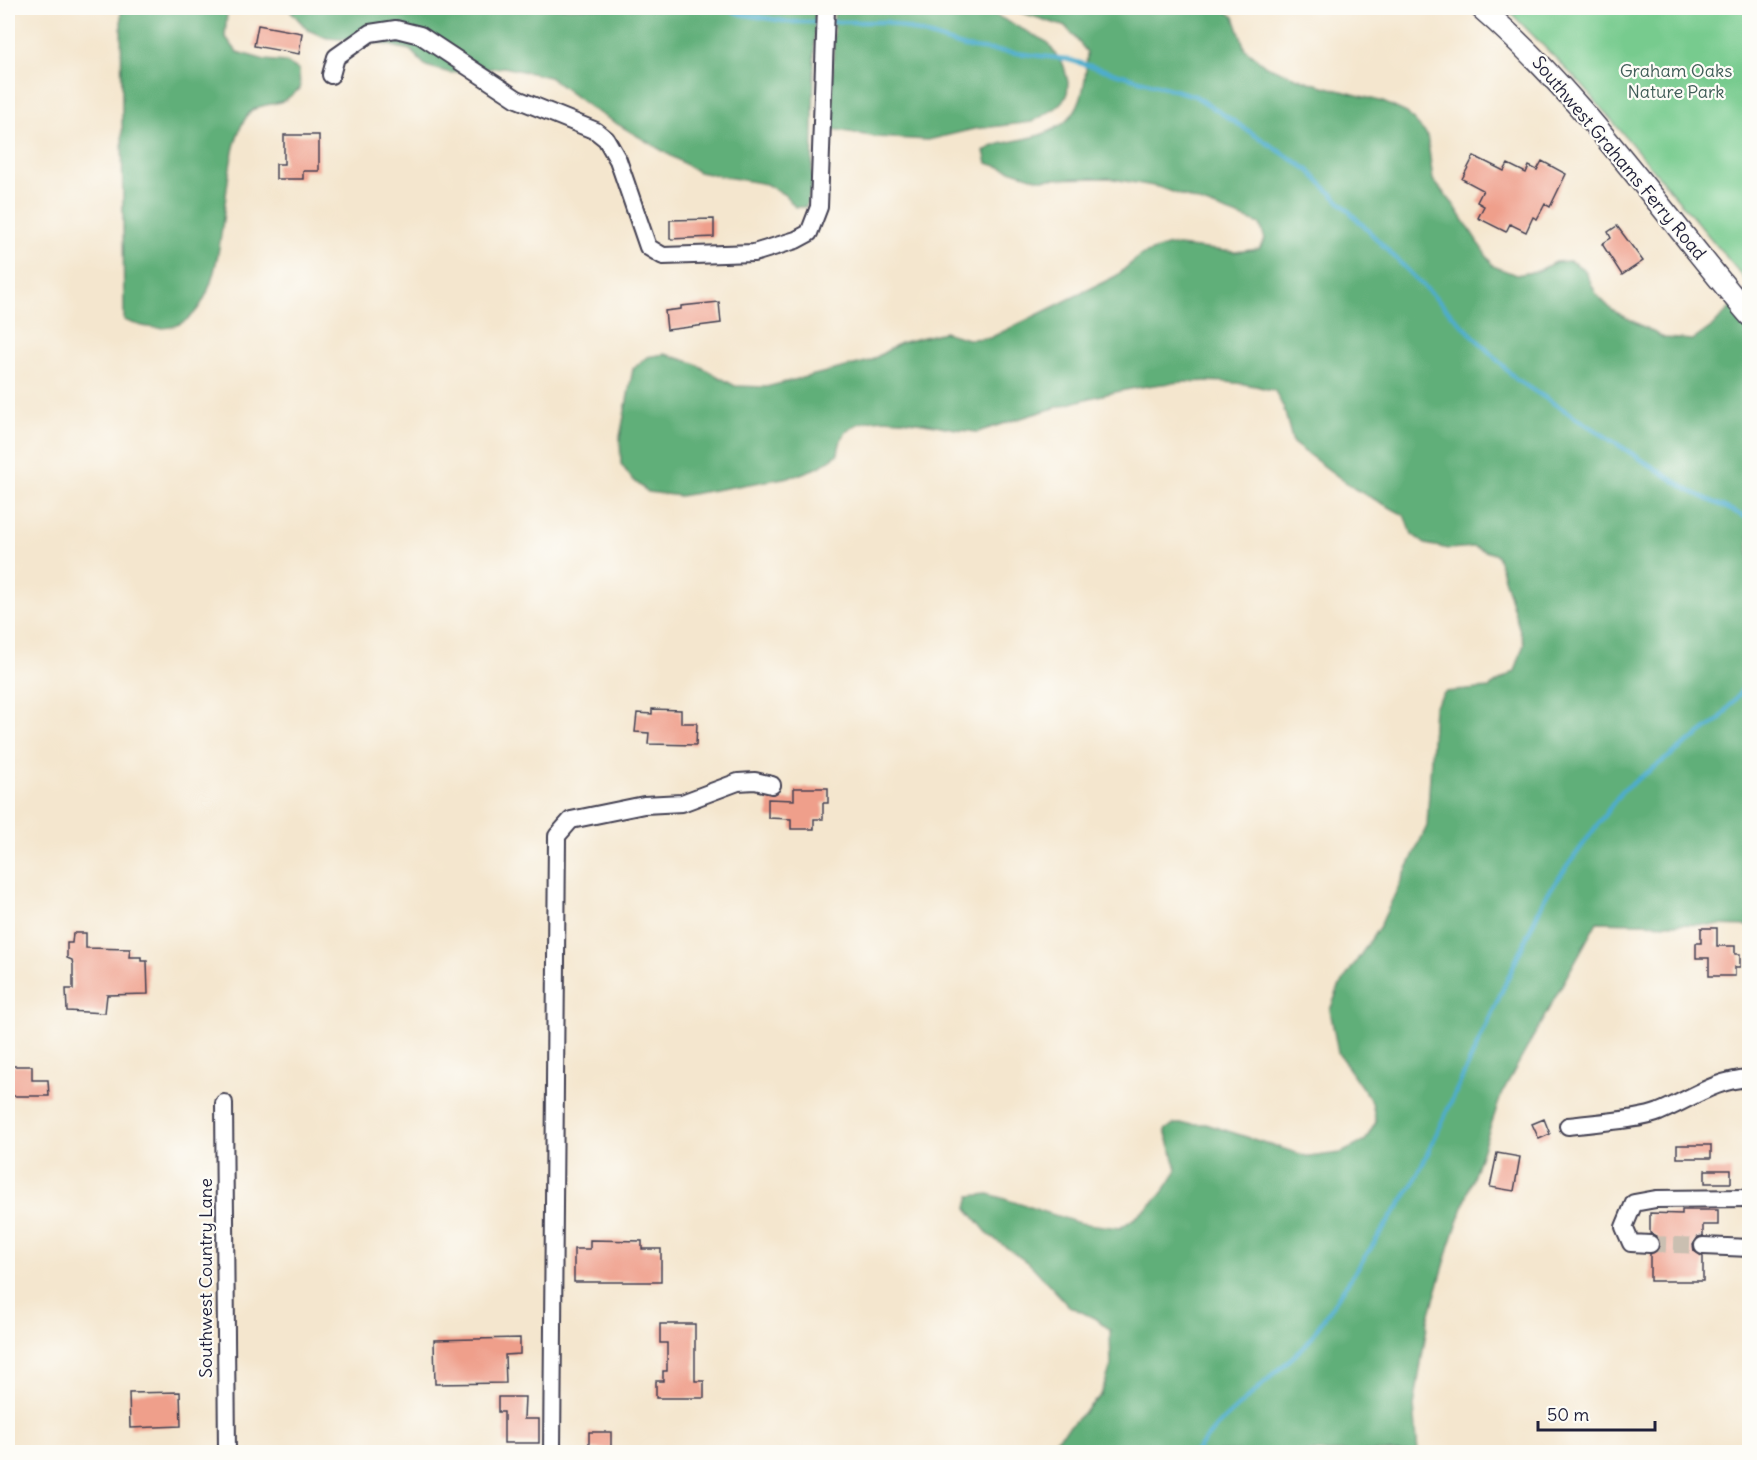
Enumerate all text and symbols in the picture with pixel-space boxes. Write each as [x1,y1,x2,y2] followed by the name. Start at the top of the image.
[1527,51,1712,265] street label: Southwest Grahams Ferry Road
[1620,59,1732,103] park label: Graham Oaks Nature Park
[194,1178,217,1378] street label: Southwest Country Lane
[1538,1394,1655,1432] scale bar
[1547,1403,1589,1426] text: 50 m

